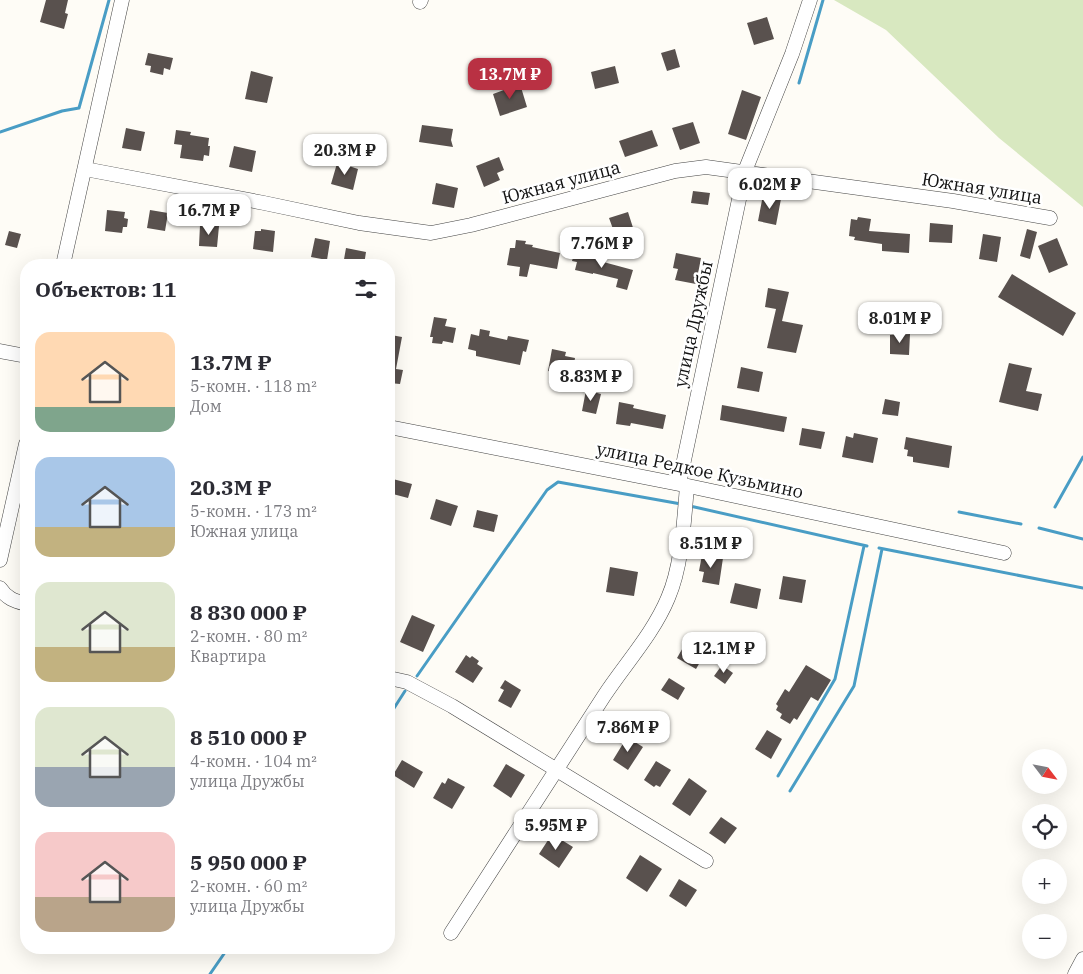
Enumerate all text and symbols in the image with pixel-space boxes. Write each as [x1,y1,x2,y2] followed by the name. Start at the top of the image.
[464,58,556,100] pin: 13.7M ₽
[479,64,541,84] text: 13.7M ₽
[299,134,391,176] pin: 20.3M ₽
[314,140,376,160] text: 20.3M ₽
[499,155,623,209] street label: Южная улица
[920,167,1044,209] street label: Южная улица
[724,168,816,210] pin: 6.02M ₽
[739,174,801,194] text: 6.02M ₽
[163,194,255,236] pin: 16.7M ₽
[178,200,240,220] text: 16.7M ₽
[556,226,648,269] pin: 7.76M ₽
[571,233,633,253] text: 7.76M ₽
[668,258,718,390] street label: улица Дружбы
[35,275,177,303] text: Объектов: 11
[352,275,380,303] icon: filters
[854,302,946,344] pin: 8.01M ₽
[869,308,931,328] text: 8.01M ₽
[190,348,272,376] text: 13.7M ₽
[75,352,135,412] icon: home
[545,360,637,402] pin: 8.83M ₽
[560,366,622,386] text: 8.83M ₽
[190,376,317,396] text: 5-комн. · 118 m²
[190,396,222,416] text: Дом
[595,437,805,503] street label: улица Редкое Кузьмино
[190,473,272,501] text: 20.3M ₽
[75,477,135,537] icon: home
[190,501,317,521] text: 5-комн. · 173 m²
[190,521,298,541] text: Южная улица
[665,526,757,569] pin: 8.51M ₽
[680,533,742,553] text: 8.51M ₽
[190,598,307,626] text: 8 830 000 ₽
[75,602,135,662] icon: home
[190,626,307,646] text: 2-комн. · 80 m²
[678,632,770,674] pin: 12.1M ₽
[693,638,755,658] text: 12.1M ₽
[190,646,266,666] text: Квартира
[582,710,674,753] pin: 7.86M ₽
[597,717,659,737] text: 7.86M ₽
[190,723,307,751] text: 8 510 000 ₽
[75,727,135,787] icon: home
[1022,749,1068,794] north arrow
[1022,749,1067,959] map controls
[190,751,317,771] text: 4-комн. · 104 m²
[190,771,305,791] text: улица Дружбы
[1022,804,1067,849] button: locate
[510,808,602,851] pin: 5.95M ₽
[525,815,587,835] text: 5.95M ₽
[190,848,307,876] text: 5 950 000 ₽
[75,852,135,912] icon: home
[1022,859,1067,904] button: +
[190,876,307,896] text: 2-комн. · 60 m²
[190,896,305,916] text: улица Дружбы
[1022,914,1067,959] button: −

